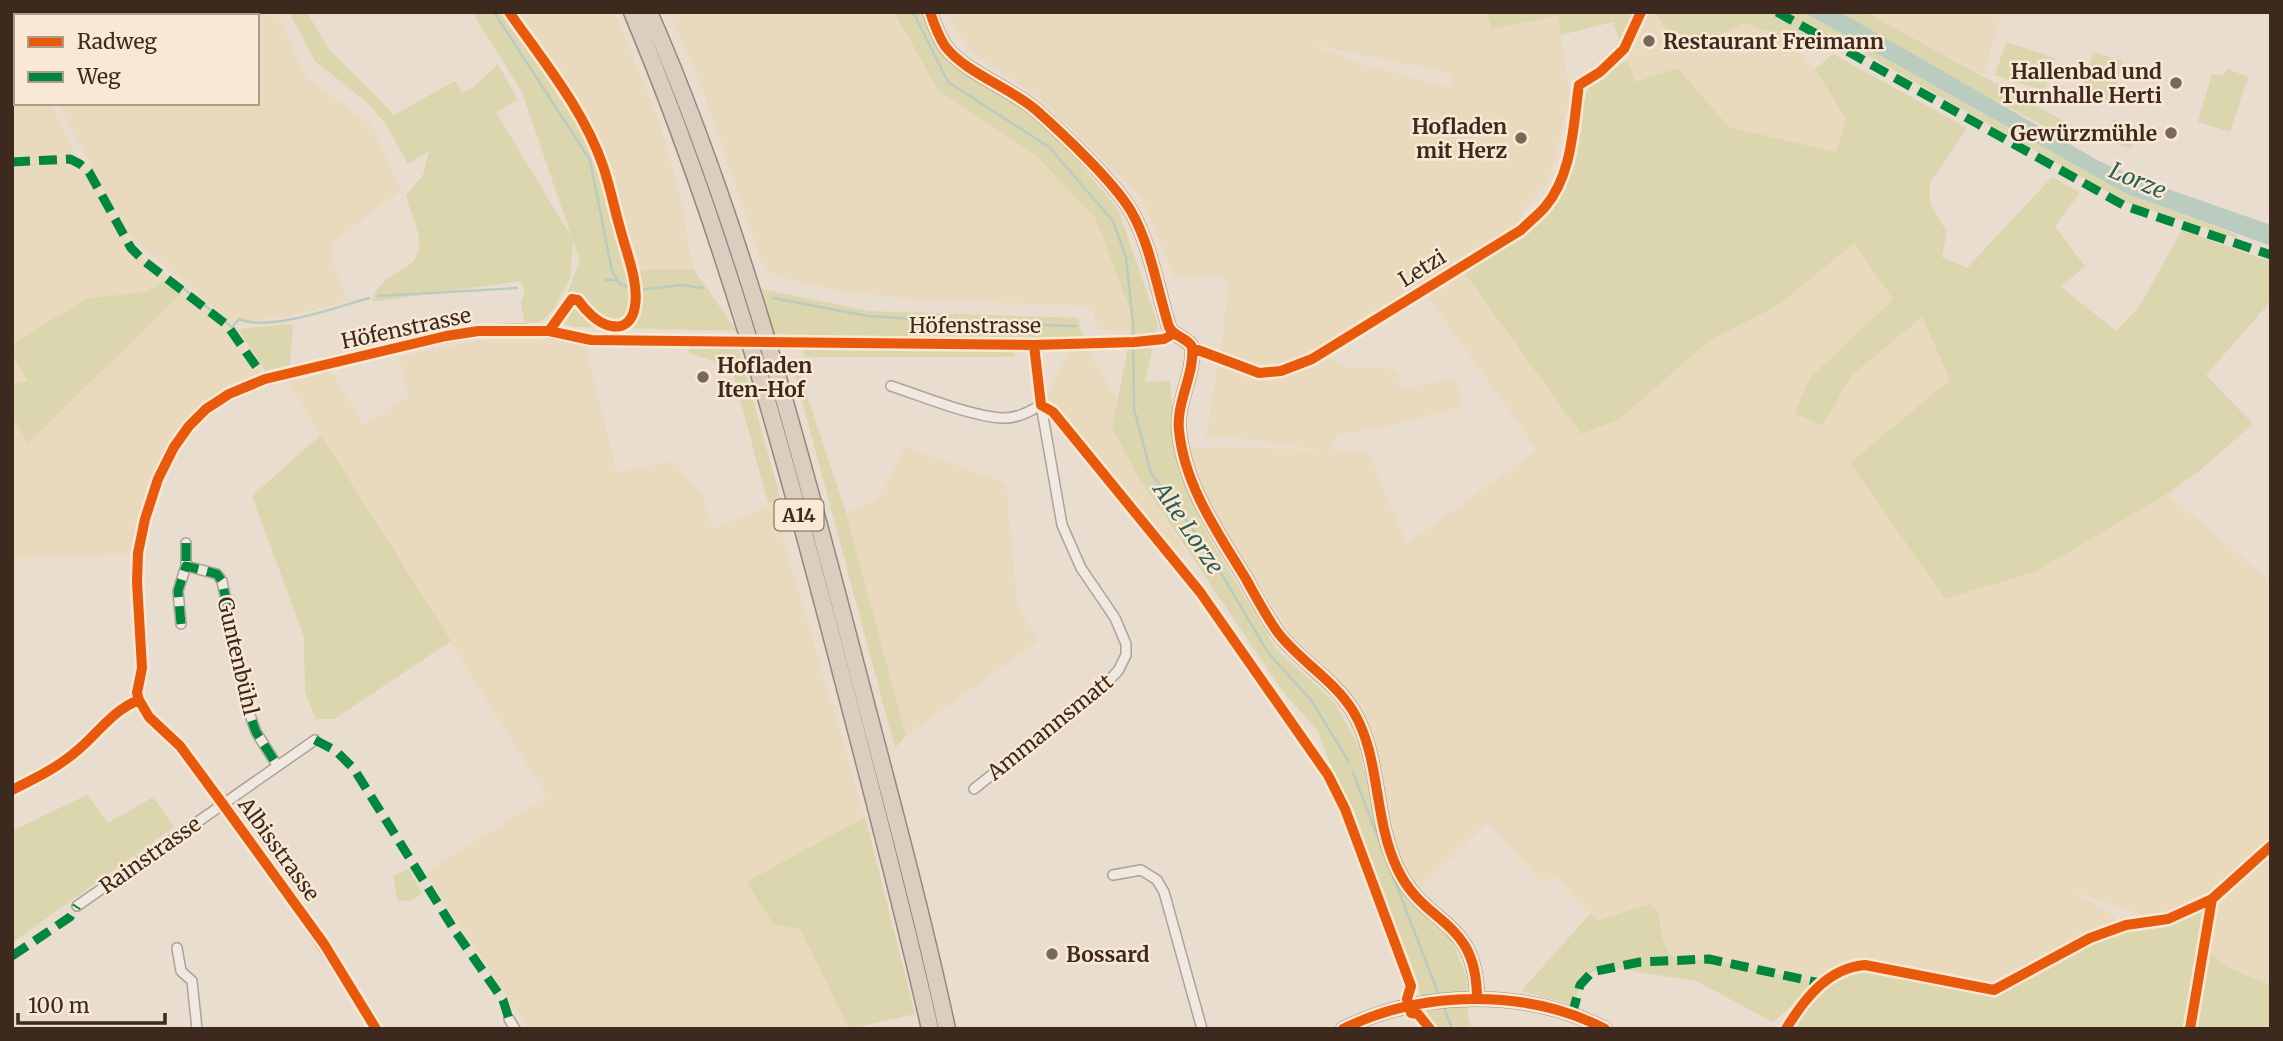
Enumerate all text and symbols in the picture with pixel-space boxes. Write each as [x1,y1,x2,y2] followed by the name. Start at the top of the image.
[14,14,259,105] legend
[77,28,157,55] text: Radweg
[1663,28,1884,55] place label: Restaurant Freimann
[1641,33,1657,49] marker: Restaurant Freimann
[2000,58,2162,109] place label: Hallenbad und Turnhalle Herti
[76,63,121,90] text: Weg
[2168,75,2184,91] marker: Hallenbad und Turnhalle Herti
[1412,113,1507,164] place label: Hofladen mit Herz
[2010,120,2157,147] place label: Gewürzmühle
[2163,125,2179,141] marker: Gewürzmühle
[1513,130,1529,146] marker: Hofladen mit Herz
[2105,155,2171,205] water label: Lorze
[1393,243,1451,293] street label: Letzi
[339,301,473,355] street label: Höfenstrasse
[909,312,1041,339] street label: Höfenstrasse
[717,352,812,403] place label: Hofladen Iten-Hof
[695,369,711,385] marker: Hofladen Iten-Hof
[1146,475,1230,580] water label: Alte Lorze
[774,500,824,530] road number: A14
[211,594,265,718] street label: Guntenbühl
[981,668,1118,787] street label: Ammannsmatt
[232,791,326,906] street label: Albisstrasse
[94,810,206,900] street label: Rainstrasse
[1066,941,1149,968] place label: Bossard
[1044,946,1060,962] marker: Bossard
[18,982,164,1026] scale bar
[28,992,90,1019] text: 100 m

